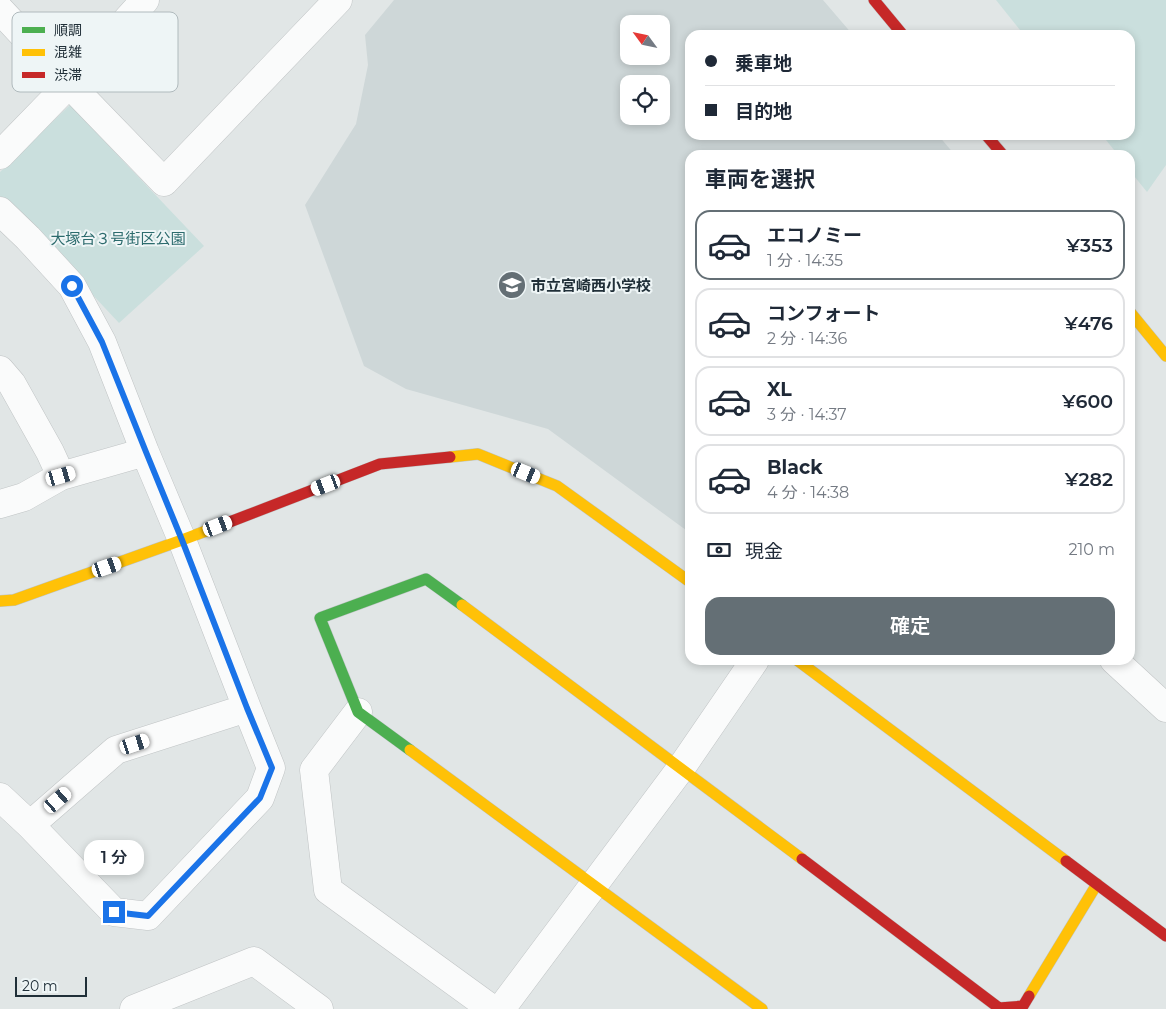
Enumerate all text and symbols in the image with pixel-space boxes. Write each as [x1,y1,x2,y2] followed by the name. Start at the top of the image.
[12,12,178,92] legend
[620,15,670,65] north arrow
[620,15,670,125] map controls
[54,21,82,39] text: 順調
[54,43,82,61] text: 混雑
[735,52,792,75] text: 乗車地
[54,66,82,84] text: 渋滞
[620,75,670,125] button: locate
[735,100,792,123] text: 目的地
[705,166,815,193] text: 車両を選択
[707,223,752,268] icon: car
[767,224,862,247] text: エコノミー
[50,229,186,248] park label: 大塚台３号街区公園
[1066,234,1113,257] text: ¥353
[767,251,843,270] text: 1 分 · 14:35
[497,270,527,300] school or university icon: 市立宮崎西小学校
[61,275,83,297] route start
[531,276,651,295] place label: 市立宮崎西小学校
[707,301,752,346] icon: car
[767,302,880,325] text: コンフォート
[1064,312,1113,335] text: ¥476
[767,329,847,348] text: 2 分 · 14:36
[767,378,792,401] text: XL
[707,379,752,424] icon: car
[1062,390,1113,413] text: ¥600
[767,405,847,424] text: 3 分 · 14:37
[767,456,823,479] text: Black
[707,457,752,502] icon: car
[509,460,542,486] car
[44,465,77,487] car
[1065,468,1113,491] text: ¥282
[309,473,342,497] car
[767,483,849,502] text: 4 分 · 14:38
[201,514,234,538] car
[705,536,733,564] icon: cash
[745,540,783,563] text: 現金
[1068,540,1115,559] text: 210 m
[90,555,123,579] car
[705,597,1115,655] button: 確定
[118,732,151,756] car
[41,784,74,816] car
[84,840,144,874] callout: 1 分
[101,848,127,867] text: 1 分
[103,901,125,923] route end
[15,974,88,997] scale bar
[22,977,58,995] text: 20 m

